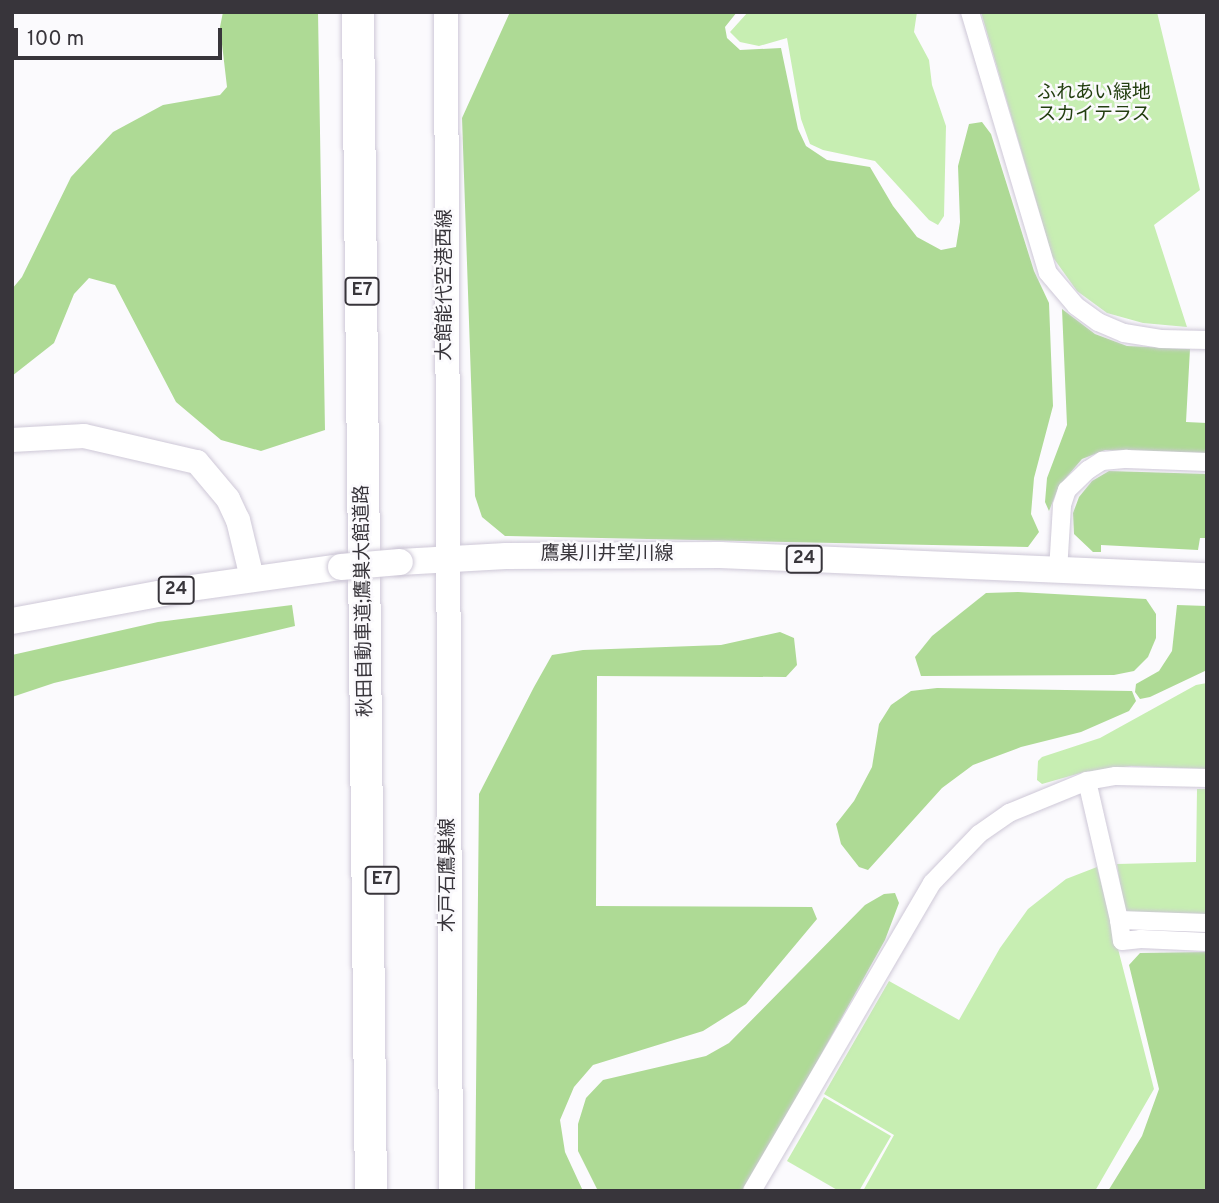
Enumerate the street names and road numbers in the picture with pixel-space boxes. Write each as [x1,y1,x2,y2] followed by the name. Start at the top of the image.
[435,209,457,361] street label: 大館能代空港西線
[344,276,380,306] road number: E7
[352,485,378,717] street label: 秋田自動車道;鷹巣大館道路
[541,544,673,566] street label: 鷹巣川井堂川線
[785,544,823,574] road number: 24
[157,576,195,604] road number: 24
[438,818,460,932] street label: 木戸石鷹巣線
[364,866,400,894] road number: E7

